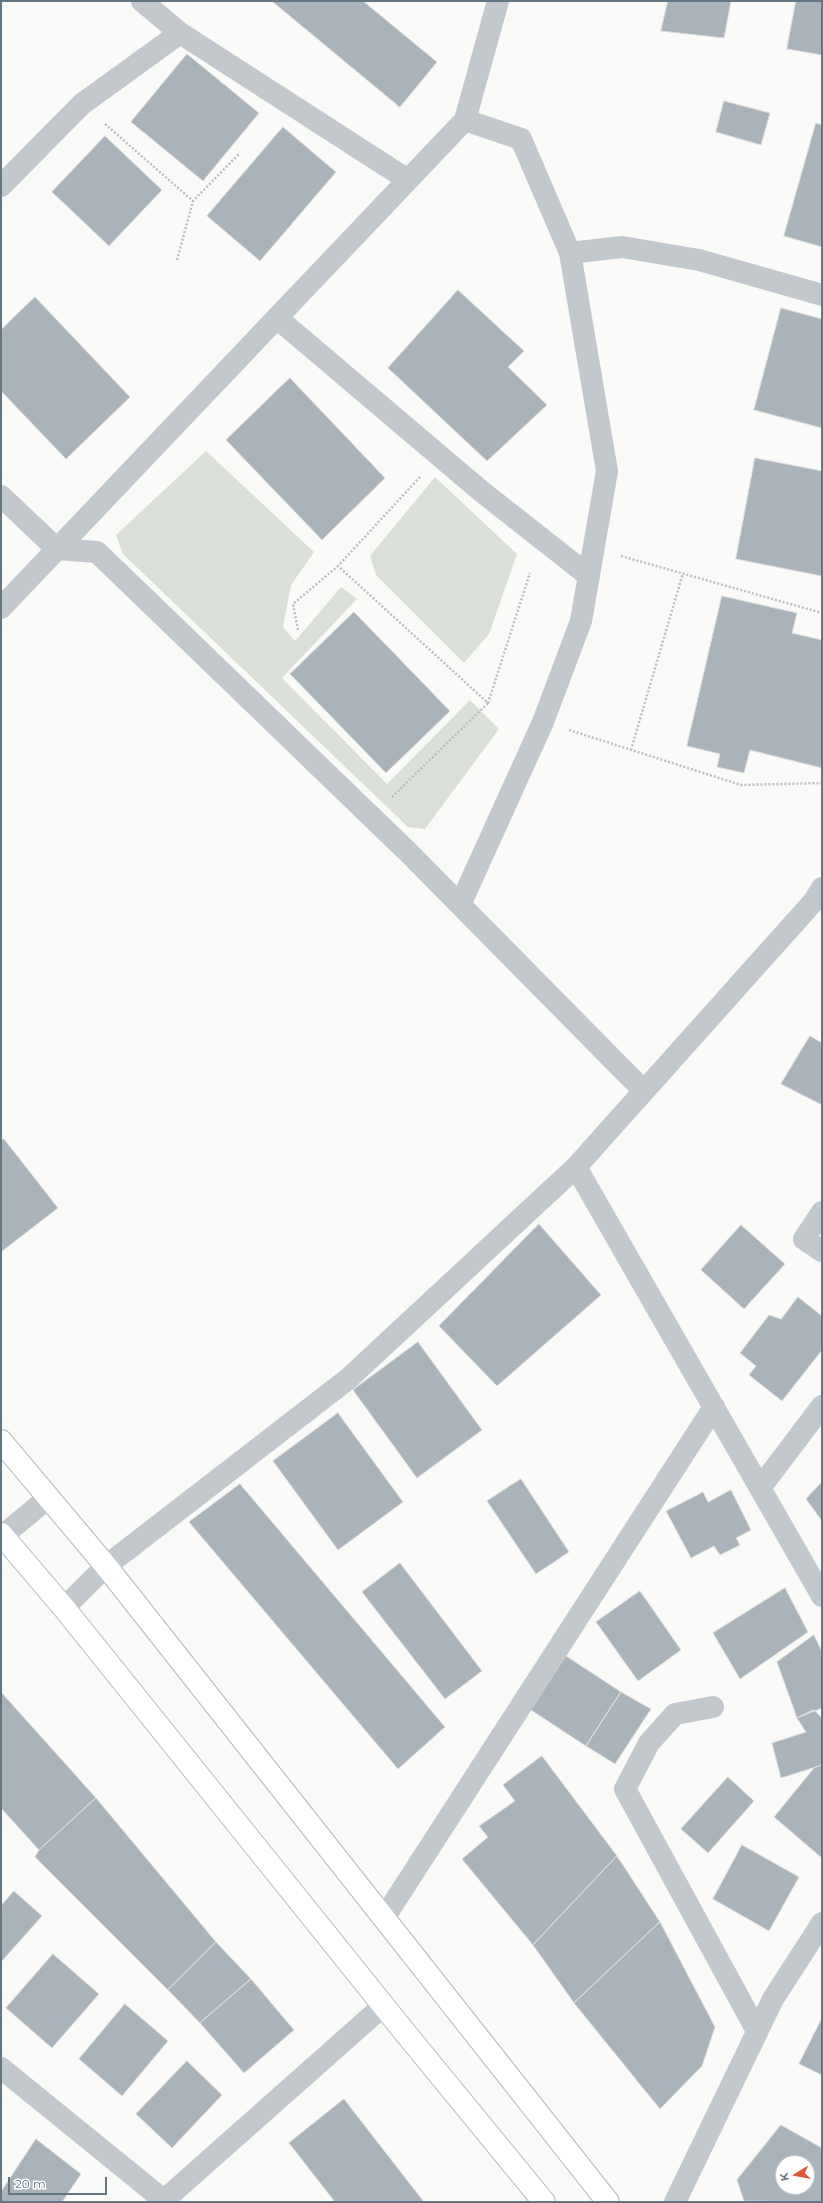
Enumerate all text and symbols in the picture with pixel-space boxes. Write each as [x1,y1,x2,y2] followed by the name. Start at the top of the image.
[775,2155,815,2195] north arrow
[10,2169,109,2195] scale bar
[777,2172,792,2182] text: K
[15,2176,46,2191] text: 20 m

